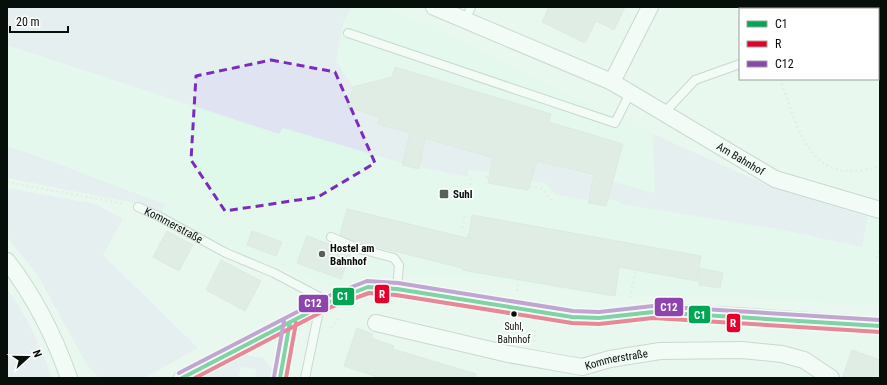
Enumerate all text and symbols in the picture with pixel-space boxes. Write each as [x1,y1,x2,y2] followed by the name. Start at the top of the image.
[10,8,68,34] scale bar
[739,8,879,80] legend
[16,15,40,29] text: 20 m
[775,17,788,31] text: C1
[775,37,782,51] text: R
[775,57,794,71] text: C12
[714,139,767,178] street label: Am Bahnhof
[438,188,450,200] marker: Suhl
[453,188,473,201] place label: Suhl
[143,204,205,246] street label: Kommerstraße
[330,242,375,268] place label: Hostel am Bahnhof
[317,249,327,259] marker: Hostel am Bahnhof
[374,284,390,304] line badge: R
[332,287,355,306] line badge: C1
[379,288,385,301] text: R
[337,290,349,303] text: C1
[298,294,329,313] line badge: C12
[304,297,322,310] text: C12
[654,297,684,317] line badge: C12
[660,301,678,314] text: C12
[688,305,711,324] line badge: C1
[509,309,519,319] marker: Suhl, Bahnhof
[694,309,706,322] text: C1
[726,313,741,333] line badge: R
[730,317,736,330] text: R
[498,321,531,345] place label: Suhl, Bahnhof
[8,337,48,377] north arrow
[583,347,649,372] street label: Kommerstraße
[30,348,44,359] text: N

